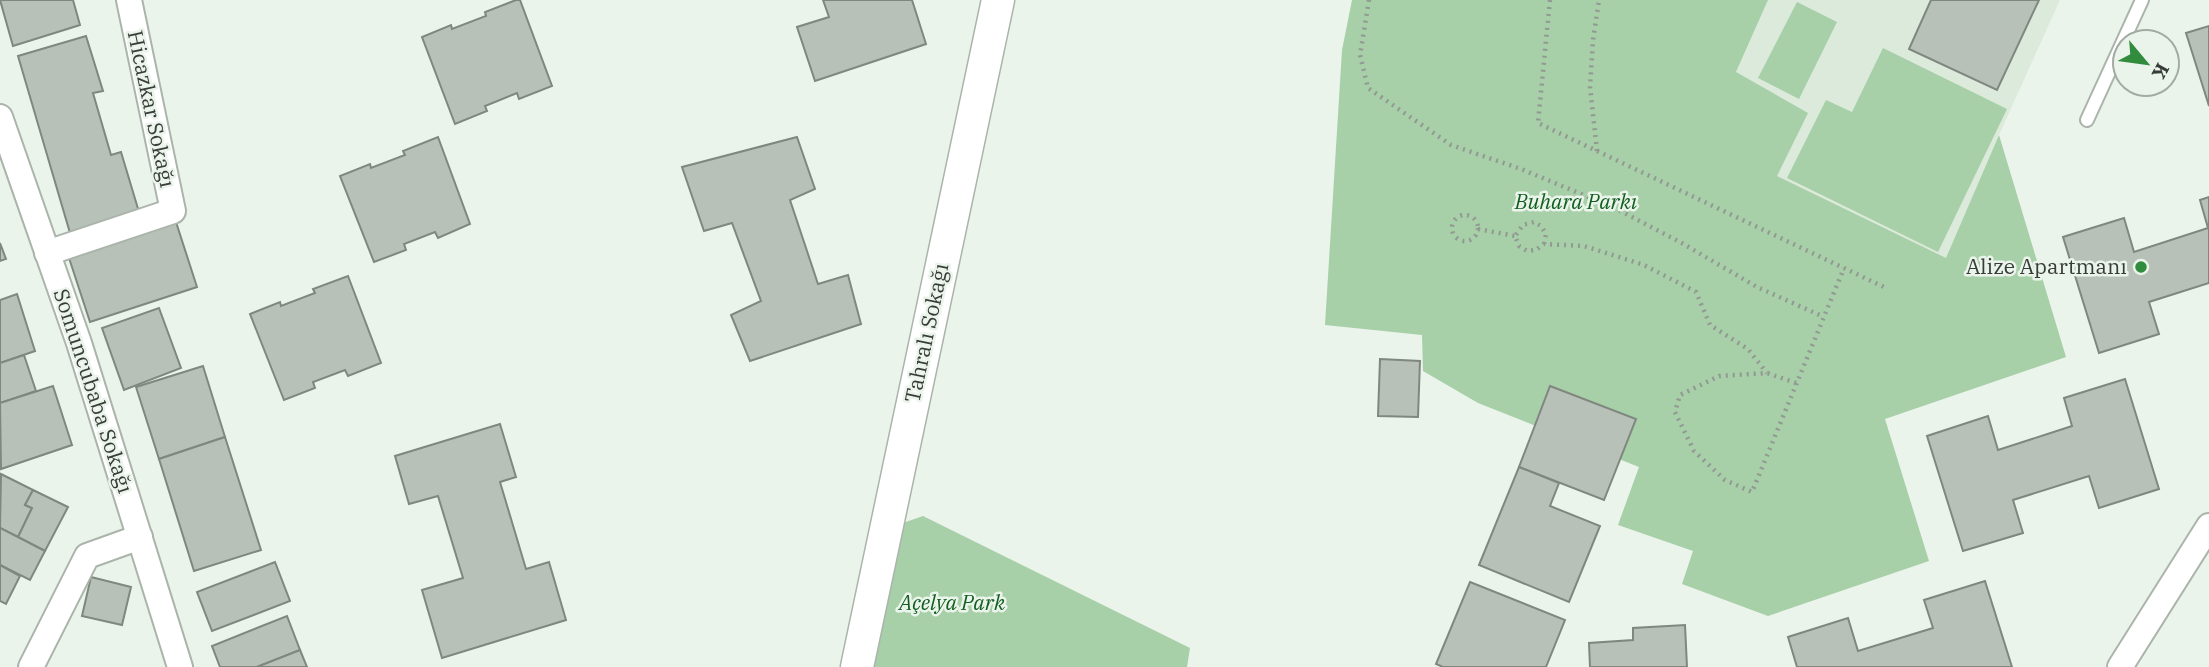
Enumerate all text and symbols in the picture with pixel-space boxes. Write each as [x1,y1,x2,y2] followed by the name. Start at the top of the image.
[122,28,182,190] street label: Hicazkar Sokağı
[2111,28,2181,98] north arrow
[2147,59,2175,84] text: K
[1514,187,1638,215] park label: Buhara Parkı
[1966,252,2127,280] place label: Alize Apartmanı
[2133,259,2149,275] marker: Alize Apartmanı
[898,260,954,405] street label: Tahralı Sokağı
[48,285,140,497] street label: Somuncubaba Sokağı
[897,588,1006,616] park label: Açelya Park

